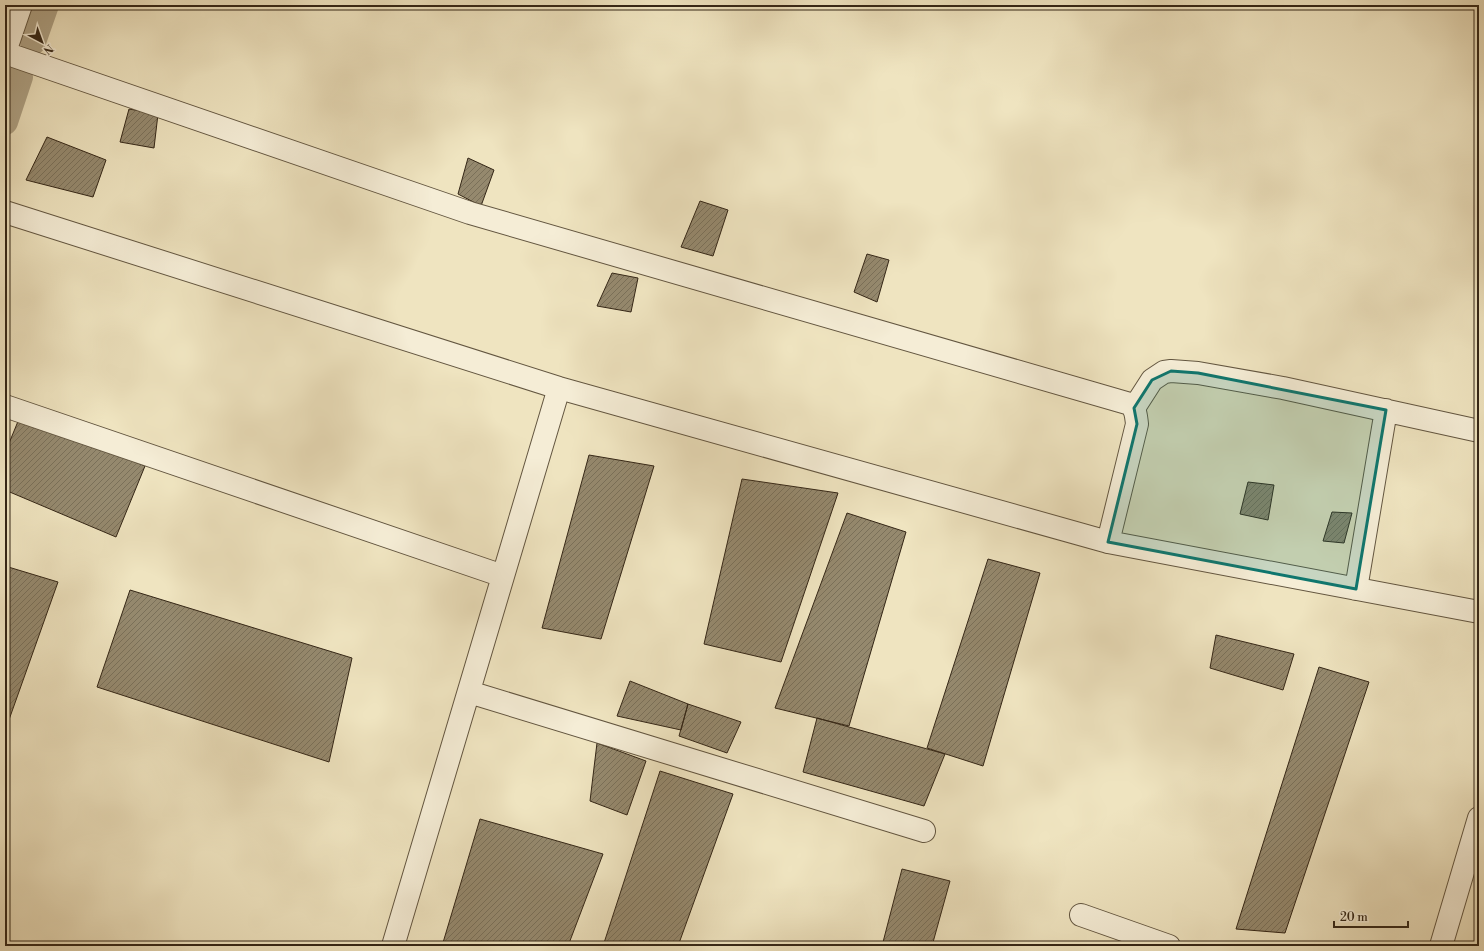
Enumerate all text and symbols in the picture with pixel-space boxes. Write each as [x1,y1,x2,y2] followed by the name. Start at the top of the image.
[22,22,62,62] north arrow
[40,41,56,57] text: N
[1334,903,1408,929] scale bar
[1340,910,1368,925] text: 20 m

